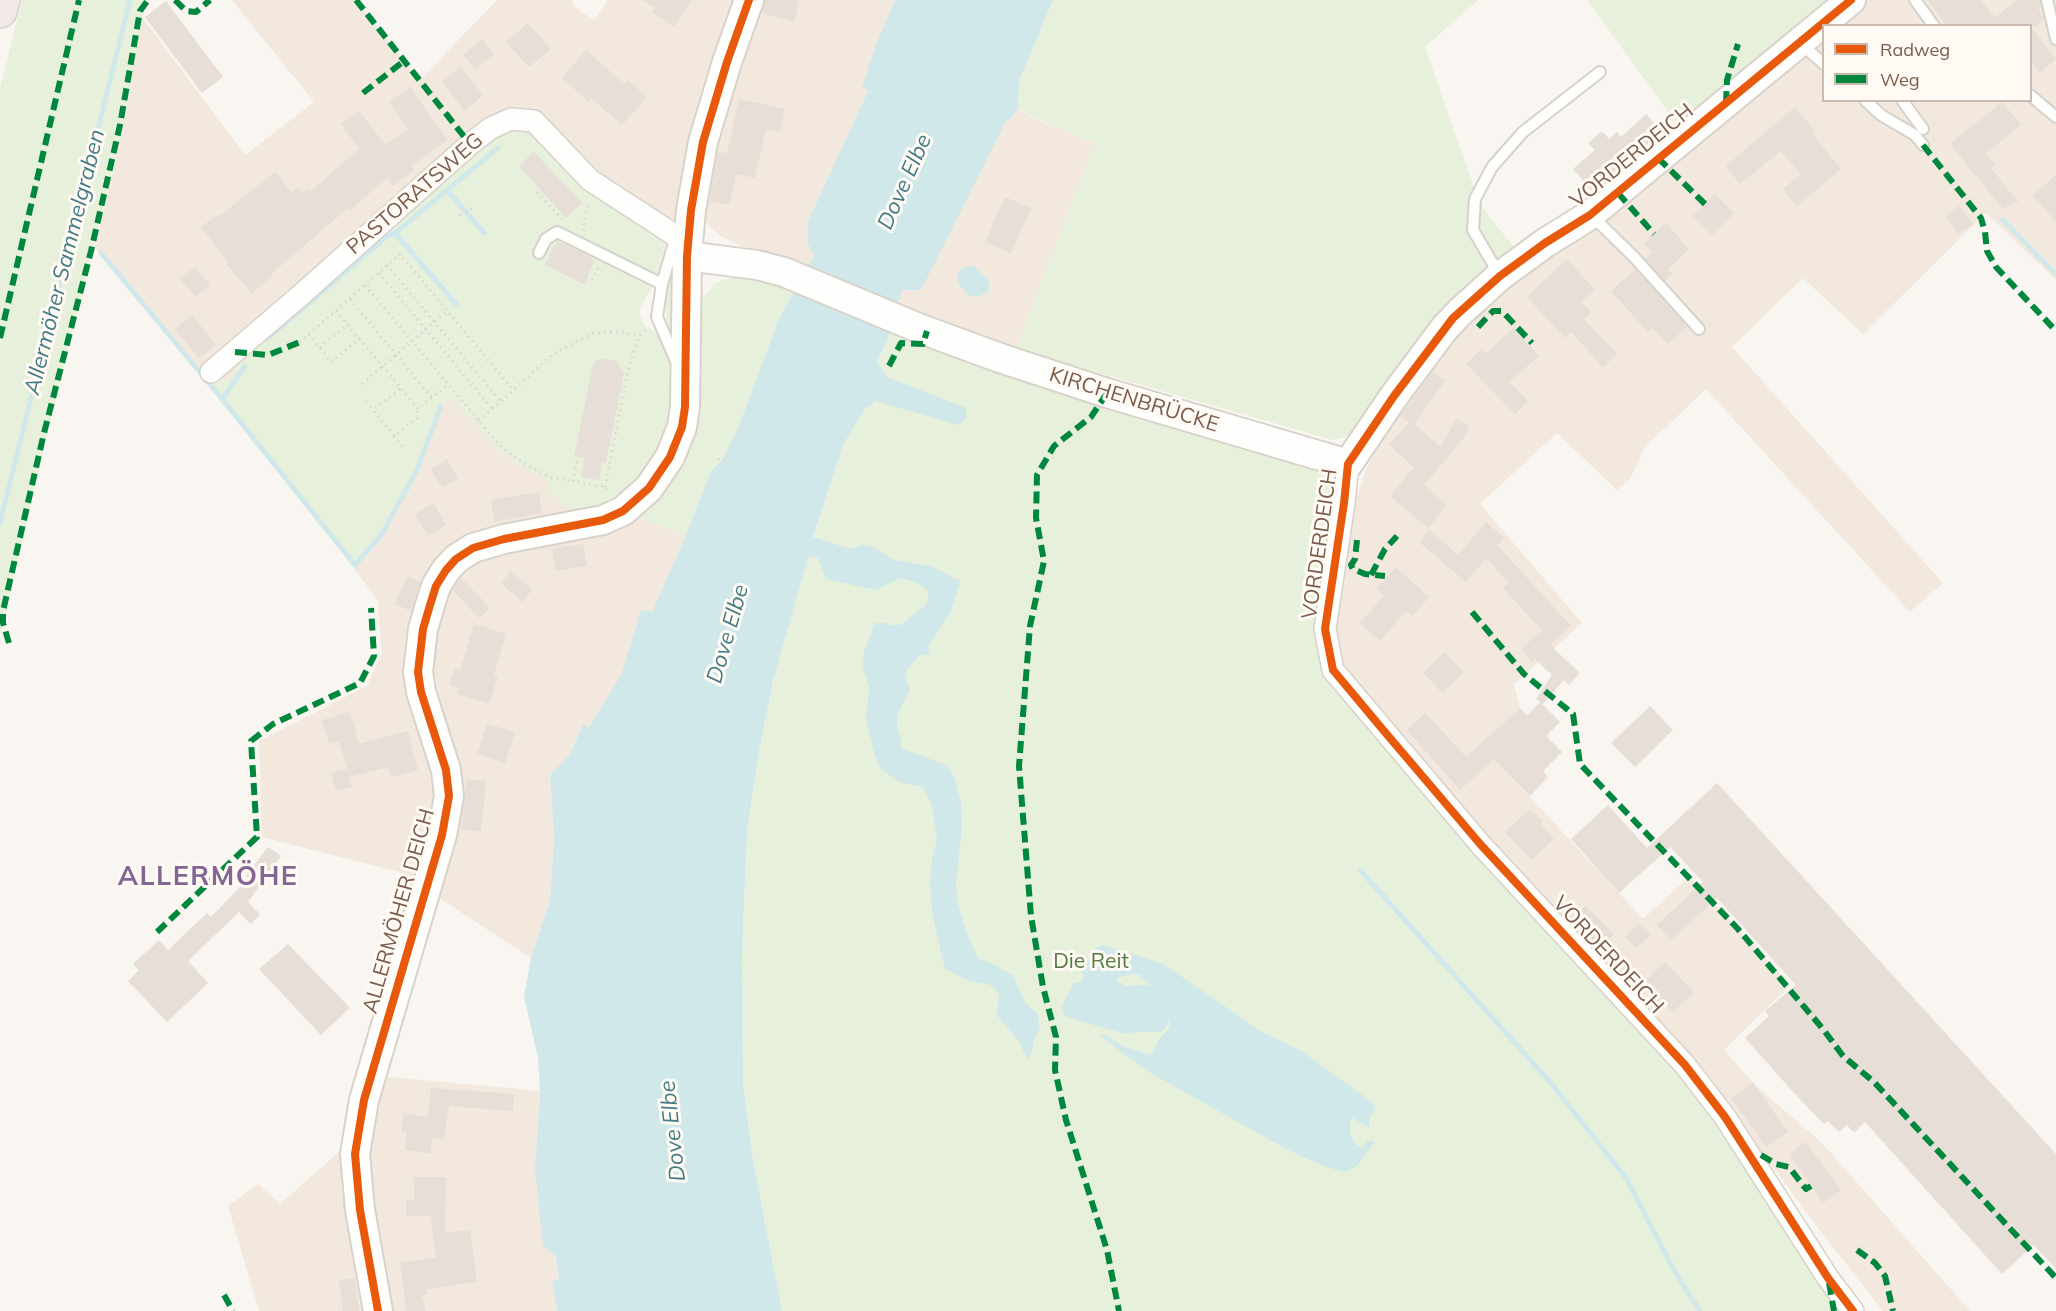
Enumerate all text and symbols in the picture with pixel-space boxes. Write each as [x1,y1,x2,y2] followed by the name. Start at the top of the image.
[1822,24,2032,102] legend
[1880,38,1950,61] text: Radweg
[1880,68,1920,91] text: Weg
[1565,99,1699,213] street label: VORDERDEICH
[19,127,111,397] water label: Allermöher Sammelgraben
[342,128,488,260] street label: PASTORATSWEG
[872,130,938,234] water label: Dove Elbe
[1046,362,1222,438] street label: KIRCHENBRÜCKE
[1297,467,1343,621] street label: VORDERDEICH
[701,582,755,686] water label: Dove Elbe
[358,806,440,1016] street label: ALLERMÖHER DEICH
[118,861,298,893] district label: ALLERMÖHE
[1547,891,1669,1019] street label: VORDERDEICH
[1053,949,1129,975] park label: Die Reit
[655,1079,691,1183] water label: Dove Elbe

